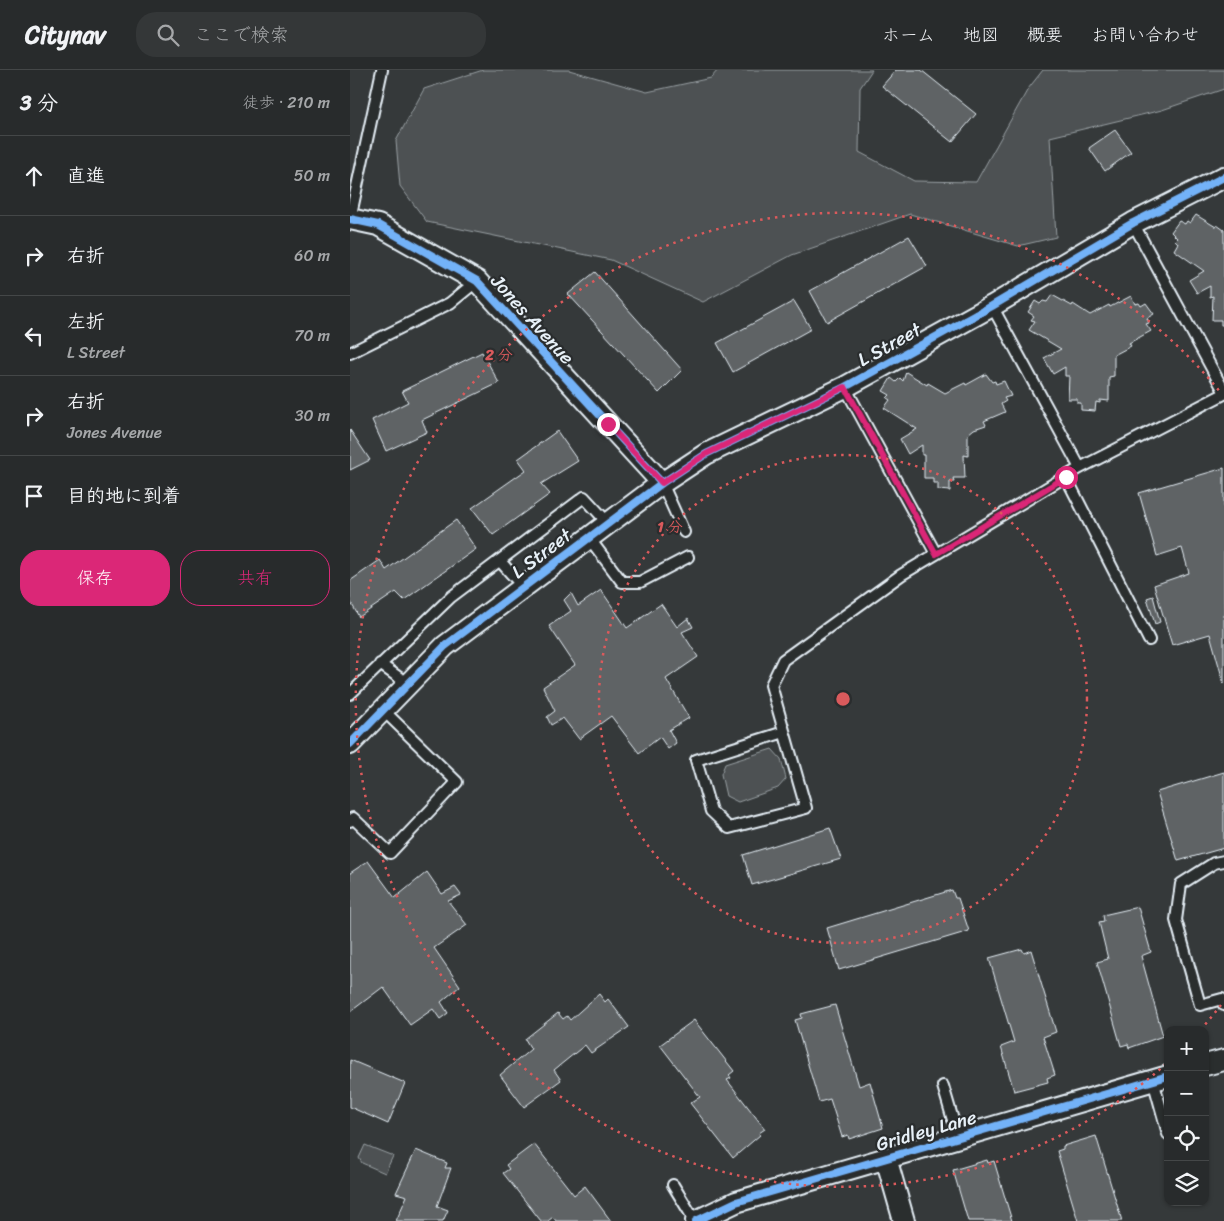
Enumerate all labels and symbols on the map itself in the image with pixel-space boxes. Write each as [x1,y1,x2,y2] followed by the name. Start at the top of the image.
[482,266,583,372] street label: Jones Avenue
[851,313,929,376] street label: L Street
[484,342,513,368] text: 2 分
[597,413,620,436] route end
[1055,466,1078,489] route start
[657,514,683,540] text: 1 分
[504,519,580,587] street label: L Street
[834,690,852,708] centre of rings
[872,1100,981,1161] street label: Gridley Lane

